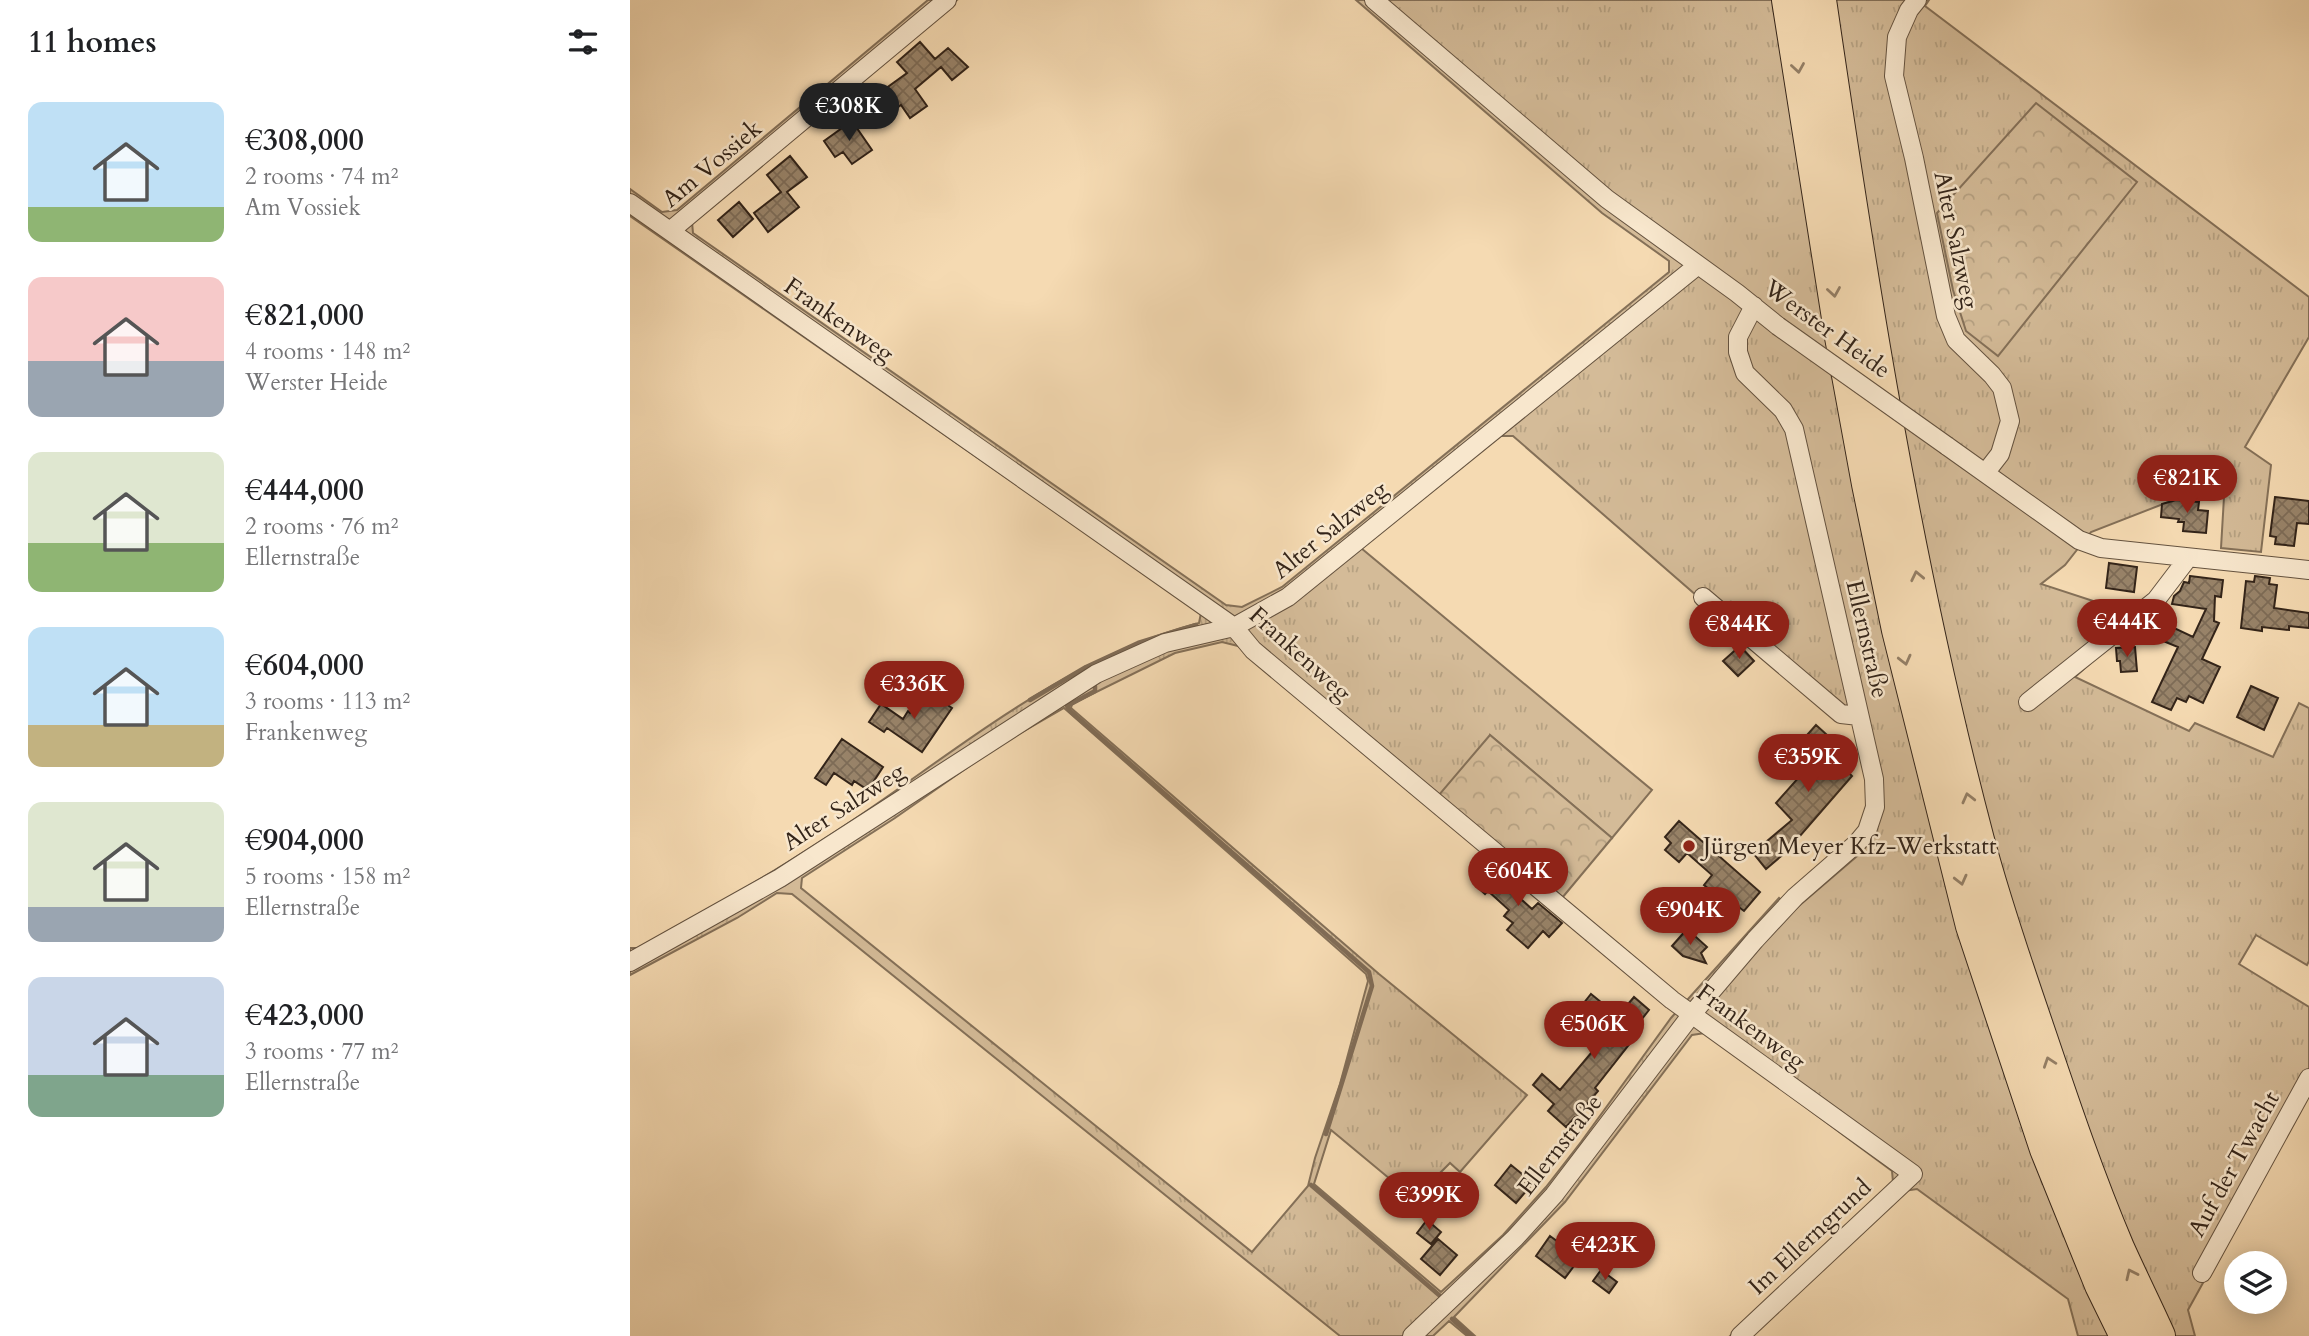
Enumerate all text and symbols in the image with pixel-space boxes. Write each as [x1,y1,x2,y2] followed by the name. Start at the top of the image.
[28,22,157,63] text: 11 homes
[564,23,602,61] icon: filters
[1790,62,1805,73] one-way arrow
[800,83,898,143] pin: €308K
[815,90,883,121] text: €308K
[655,112,769,216] street label: Am Vossiek
[245,120,364,161] text: €308,000
[84,130,168,214] icon: home
[245,161,398,192] text: 2 rooms · 74 m²
[1925,168,1987,312] street label: Alter Salzweg
[245,192,361,223] text: Am Vossiek
[777,270,901,370] street label: Frankenweg
[1756,271,1897,386] street label: Werster Heide
[1826,286,1841,298] one-way arrow
[245,295,364,336] text: €821,000
[84,305,168,389] icon: home
[245,336,410,367] text: 4 rooms · 148 m²
[245,367,388,398] text: Werster Heide
[2138,456,2236,515] pin: €821K
[2153,462,2221,493] text: €821K
[245,470,364,511] text: €444,000
[1265,473,1395,587] street label: Alter Salzweg
[84,480,168,564] icon: home
[245,511,398,542] text: 2 rooms · 76 m²
[245,542,360,573] text: Ellernstraße
[1910,570,1925,582] one-way arrow
[1837,577,1897,701] street label: Ellernstraße
[1242,599,1359,709] street label: Frankenweg
[2078,600,2176,659] pin: €444K
[1690,602,1788,661] pin: €844K
[2093,606,2161,637] text: €444K
[1705,608,1773,639] text: €844K
[245,645,364,686] text: €604,000
[1897,654,1911,666] one-way arrow
[84,655,168,739] icon: home
[865,662,963,721] pin: €336K
[880,668,948,699] text: €336K
[245,686,410,717] text: 3 rooms · 113 m²
[245,717,367,748] text: Frankenweg
[1759,734,1857,794] pin: €359K
[1774,741,1842,772] text: €359K
[776,755,912,859] street label: Alter Salzweg
[1962,792,1976,804] one-way arrow
[245,820,364,861] text: €904,000
[84,830,168,914] icon: home
[1700,830,1997,863] place label: Jürgen Meyer Kfz-Werkstatt
[1681,838,1697,854] marker: Jürgen Meyer Kfz-Werkstatt
[1469,848,1567,908] pin: €604K
[1484,855,1552,886] text: €604K
[245,861,410,892] text: 5 rooms · 158 m²
[1953,874,1967,886] one-way arrow
[1641,888,1739,947] pin: €904K
[245,892,360,923] text: Ellernstraße
[1656,894,1724,925] text: €904K
[1690,976,1813,1078] street label: Frankenweg
[245,995,364,1036] text: €423,000
[1545,1002,1643,1061] pin: €506K
[84,1005,168,1089] icon: home
[1560,1008,1628,1039] text: €506K
[245,1036,398,1067] text: 3 rooms · 77 m²
[2043,1056,2057,1069] one-way arrow
[245,1067,360,1098] text: Ellernstraße
[2180,1085,2288,1243] street label: Auf der Twacht
[1510,1087,1610,1203] street label: Ellernstraße
[1741,1171,1879,1303] street label: Im Ellerngrund
[1380,1172,1478,1232] pin: €399K
[1395,1179,1463,1210] text: €399K
[1556,1222,1654,1282] pin: €423K
[1571,1229,1639,1260] text: €423K
[2224,1251,2287,1314] map controls
[2224,1251,2287,1314] button: layers
[2125,1269,2139,1281] one-way arrow

